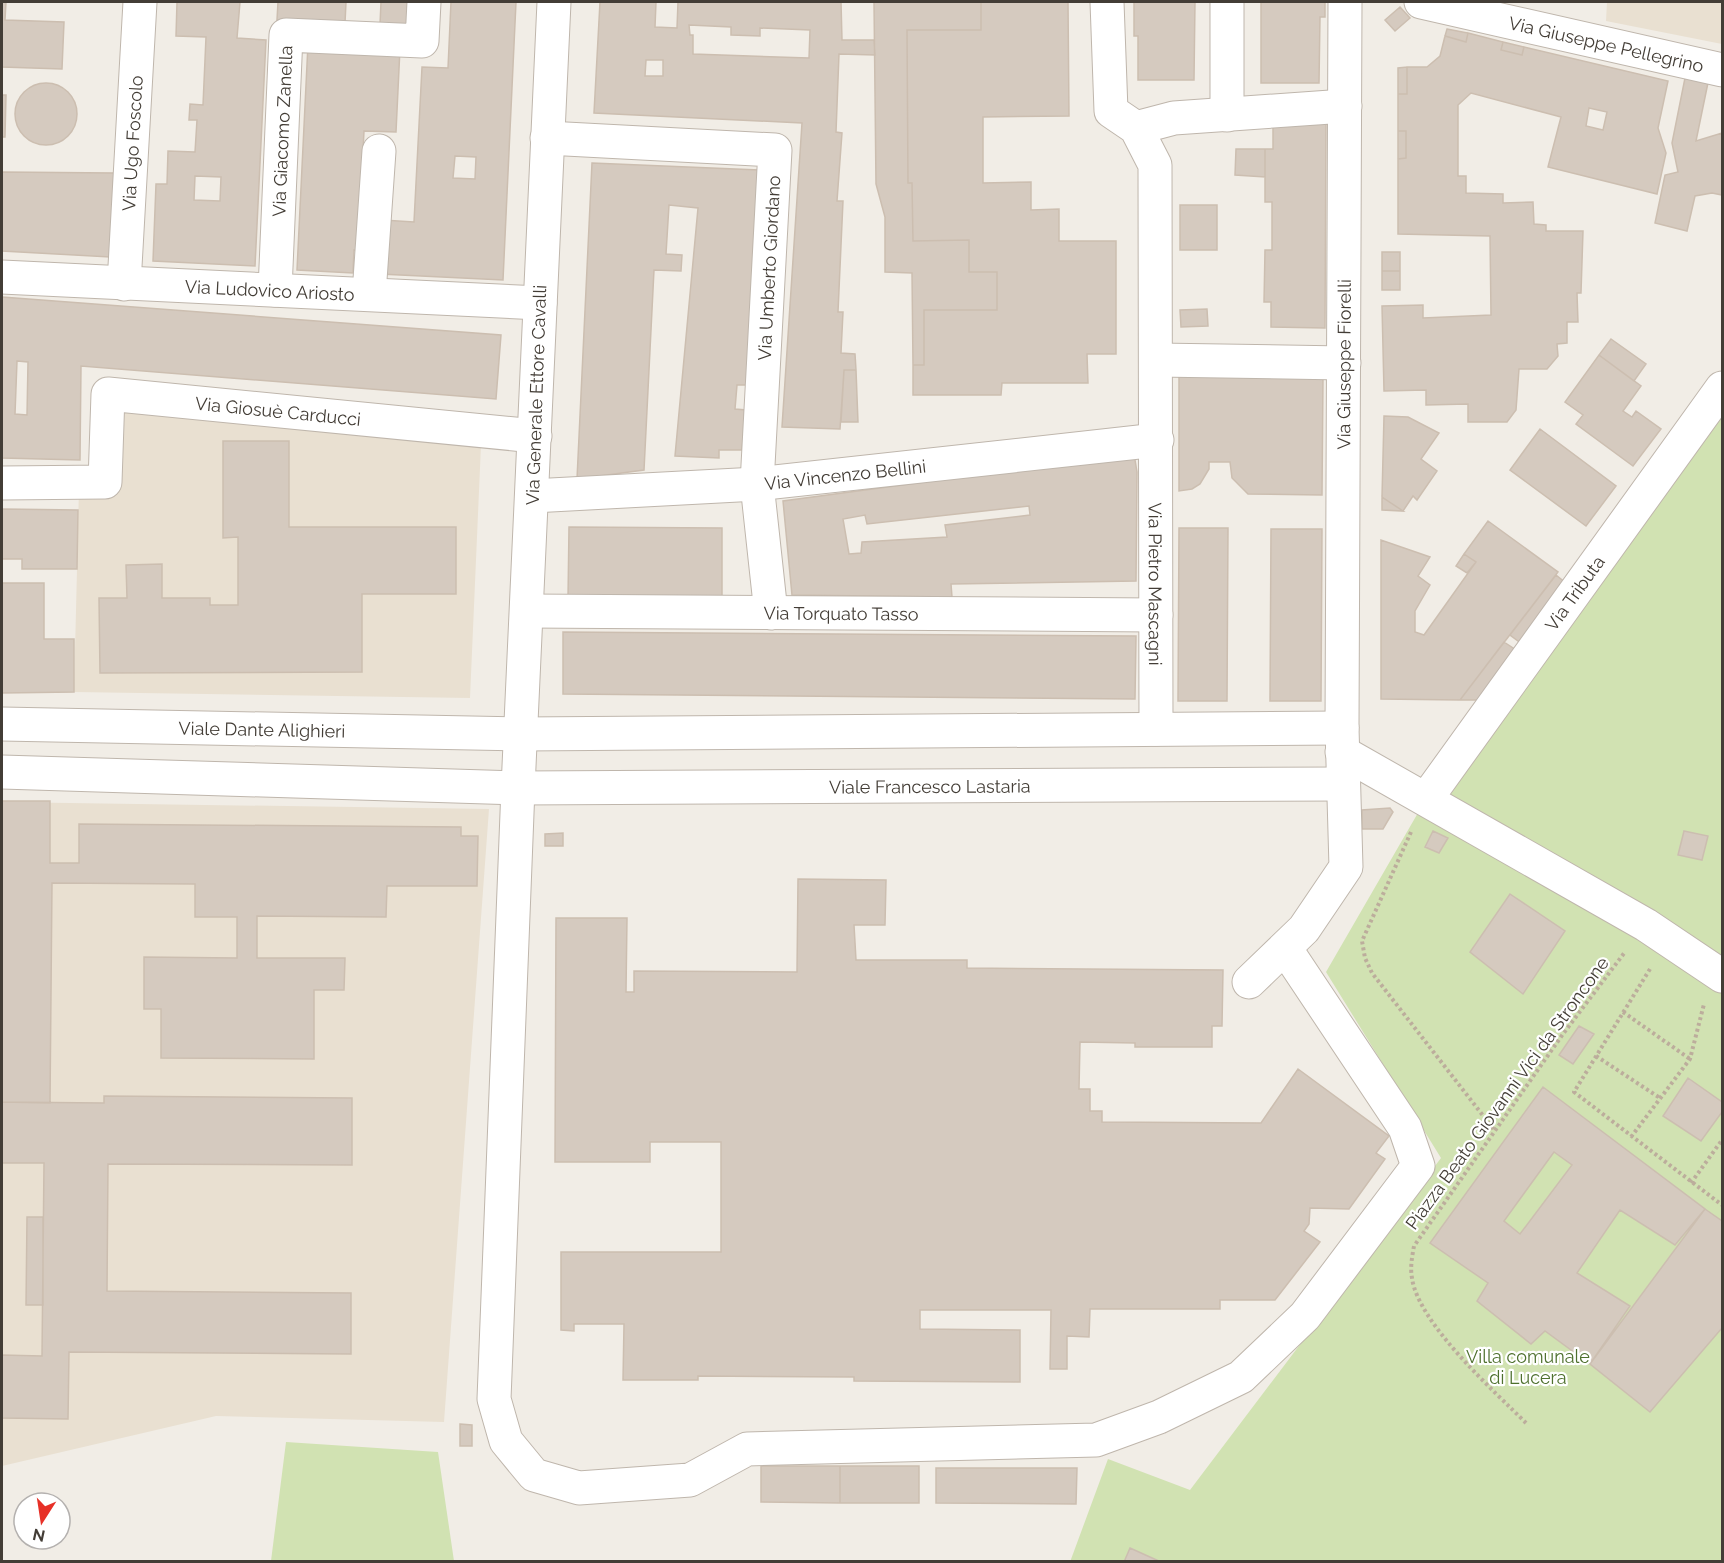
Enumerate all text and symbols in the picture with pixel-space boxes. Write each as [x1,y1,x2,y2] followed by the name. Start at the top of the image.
[1507,12,1706,76] street label: Via Giuseppe Pellegrino
[268,45,296,217] street label: Via Giacomo Zanella
[118,74,146,212] street label: Via Ugo Foscolo
[754,175,784,361] street label: Via Umberto Giordano
[184,275,355,305] street label: Via Ludovico Ariosto
[1333,279,1354,450] street label: Via Giuseppe Fiorelli
[522,284,550,506] street label: Via Generale Ettore Cavalli
[194,392,362,429] street label: Via Giosuè Carducci
[763,455,927,494] street label: Via Vincenzo Bellini
[1145,503,1166,666] street label: Via Pietro Mascagni
[1540,551,1608,634] street label: Via Tributa
[763,602,919,624] street label: Via Torquato Tasso
[178,717,346,741] street label: Viale Dante Alighieri
[829,775,1031,797] street label: Viale Francesco Lastaria
[1401,952,1613,1233] street label: Piazza Beato Giovanni Vici da Stroncone
[1466,1346,1590,1388] park label: Villa comunale di Lucera
[12,1491,72,1551] north arrow
[31,1525,47,1546] text: N

